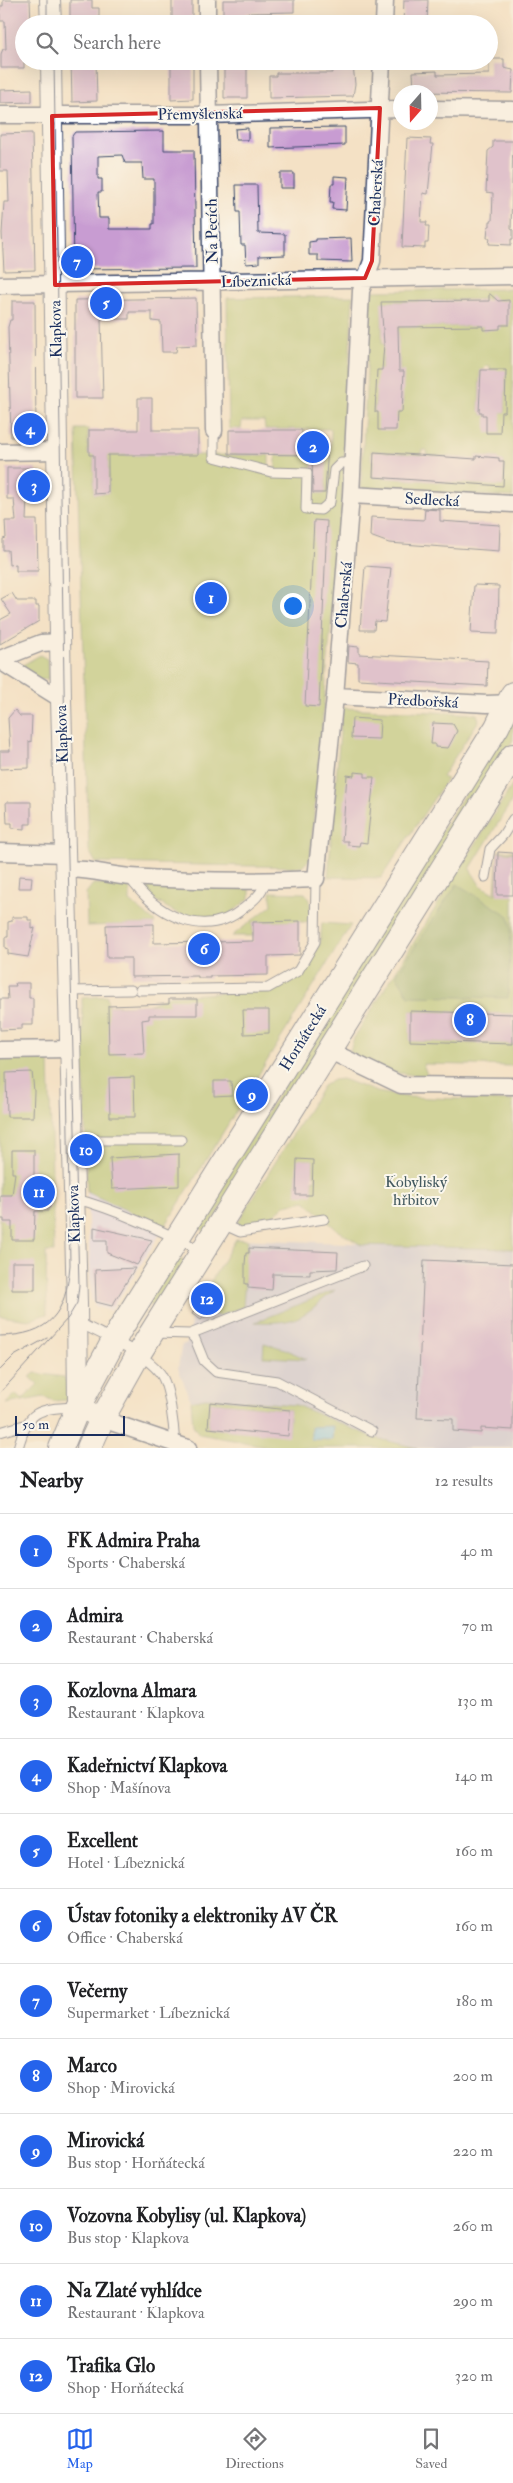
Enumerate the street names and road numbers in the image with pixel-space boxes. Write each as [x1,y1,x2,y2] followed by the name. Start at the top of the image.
[157,103,243,125] street label: Přemyšlenská
[364,159,388,227] street label: Chaberská
[201,198,223,264] street label: Na Pecích
[220,270,292,292] street label: Líbeznická
[45,299,68,358] street label: Klapkova
[404,489,460,511] street label: Sedlecká
[331,560,357,629] street label: Chaberská
[387,689,459,713] street label: Předbořská
[51,704,74,763] street label: Klapkova
[275,1001,331,1075] street label: Horňátecká
[63,1184,86,1243] street label: Klapkova

